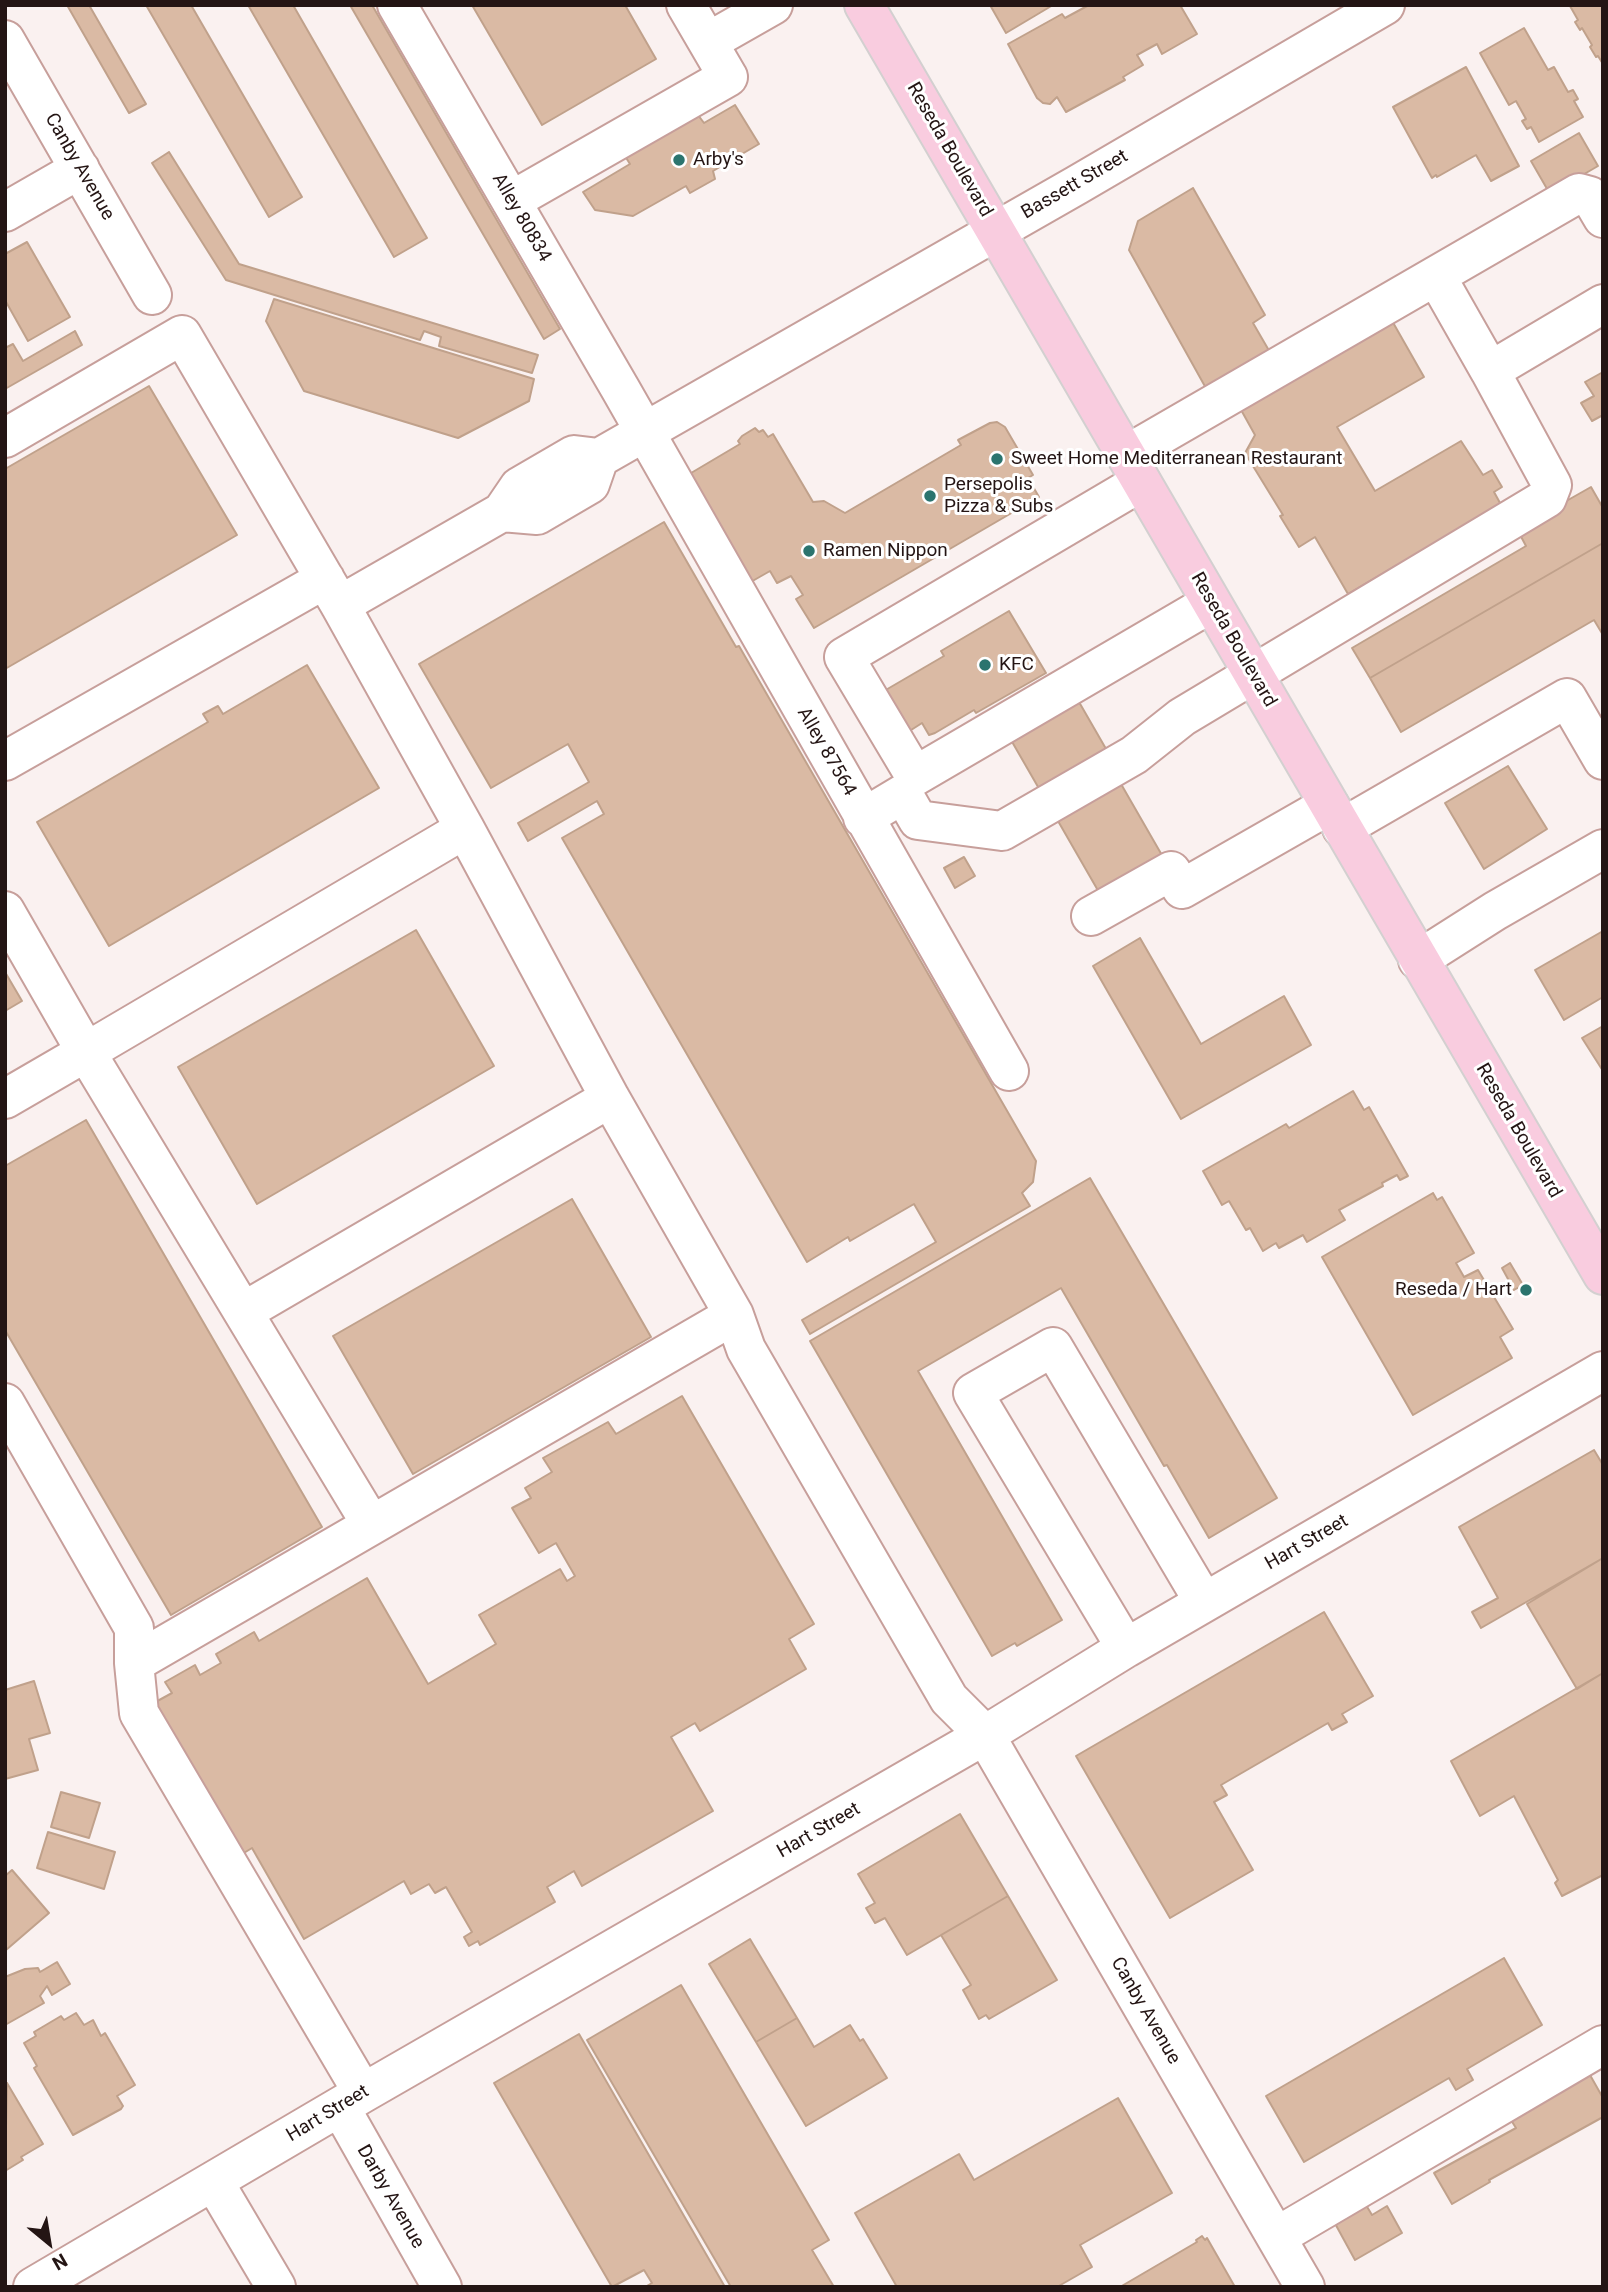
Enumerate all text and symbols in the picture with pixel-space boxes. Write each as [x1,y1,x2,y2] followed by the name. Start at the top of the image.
[901,79,997,221] street label: Reseda Boulevard
[39,110,119,224] street label: Canby Avenue
[1018,145,1132,225] street label: Bassett Street
[693,149,744,171] place label: Arby's
[671,152,687,168] marker: Arby's
[486,170,556,266] street label: Alley 80834
[1011,448,1342,470] place label: Sweet Home Mediterranean Restaurant
[989,451,1005,467] marker: Sweet Home Mediterranean Restaurant
[944,474,1053,518] place label: Persepolis Pizza & Subs
[922,488,938,504] marker: Persepolis Pizza & Subs
[823,540,948,562] place label: Ramen Nippon
[801,543,817,559] marker: Ramen Nippon
[1185,569,1281,711] street label: Reseda Boulevard
[999,654,1034,676] place label: KFC
[977,657,993,673] marker: KFC
[791,704,861,800] street label: Alley 87564
[1470,1060,1566,1202] street label: Reseda Boulevard
[1395,1279,1512,1301] place label: Reseda / Hart
[1518,1282,1534,1298] marker: Reseda / Hart
[1262,1510,1352,1576] street label: Hart Street
[774,1798,864,1864] street label: Hart Street
[1105,1954,1185,2068] street label: Canby Avenue
[283,2081,373,2147] street label: Hart Street
[351,2141,429,2253] street label: Darby Avenue
[14,2208,84,2278] north arrow
[48,2248,71,2275] text: N

